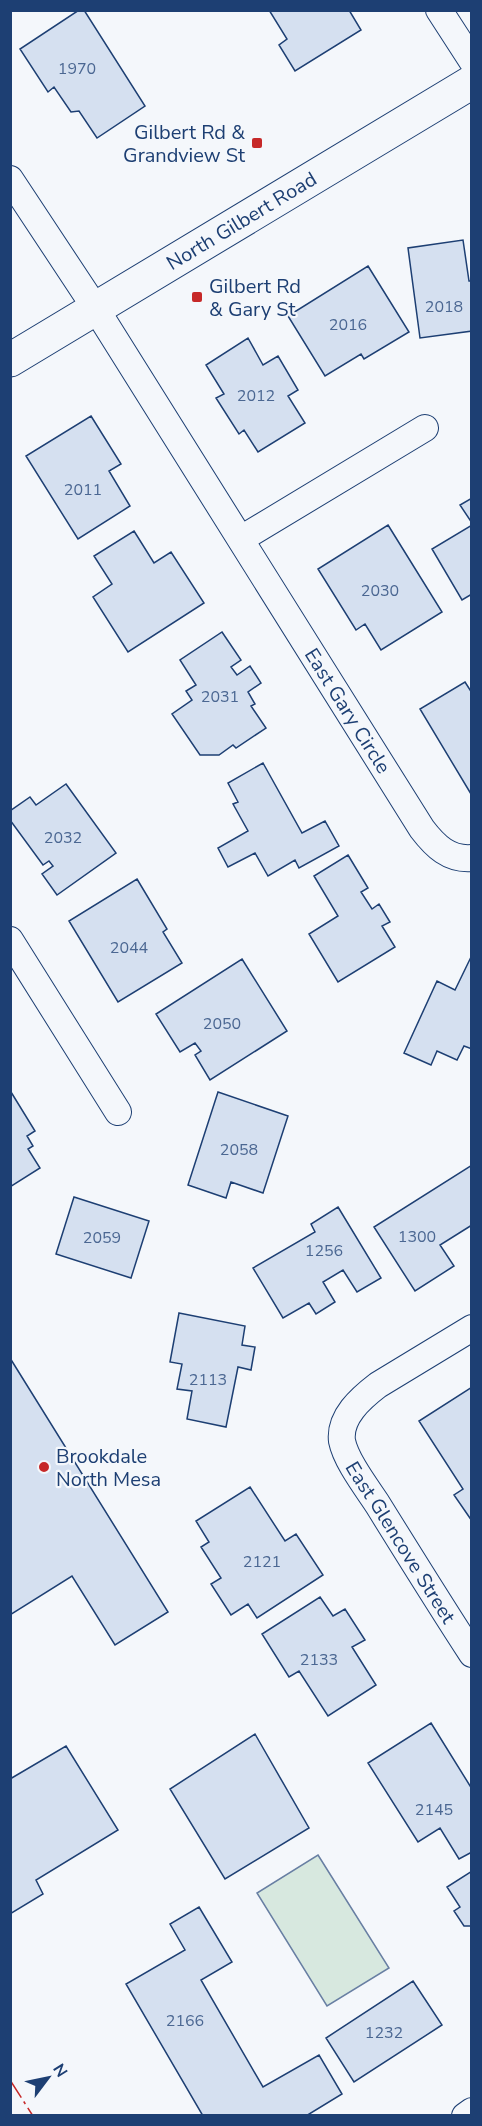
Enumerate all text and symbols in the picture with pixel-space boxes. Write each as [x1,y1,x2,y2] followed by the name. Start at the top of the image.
[58,58,96,80] house number: 1970
[123,119,246,169] place label: Gilbert Rd & Grandview St
[250,136,264,150] marker: Gilbert Rd & Grandview St
[161,166,322,277] street label: North Gilbert Road
[209,273,301,323] place label: Gilbert Rd & Gary St
[190,290,204,304] marker: Gilbert Rd & Gary St
[425,296,463,318] house number: 2018
[329,314,367,336] house number: 2016
[237,385,275,407] house number: 2012
[64,479,102,501] house number: 2011
[361,580,399,602] house number: 2030
[298,643,397,779] street label: East Gary Circle
[201,686,239,708] house number: 2031
[44,827,82,849] house number: 2032
[110,937,149,959] house number: 2044
[203,1013,241,1035] house number: 2050
[220,1139,258,1161] house number: 2058
[398,1226,436,1248] house number: 1300
[83,1227,121,1249] house number: 2059
[305,1240,343,1262] house number: 1256
[189,1369,227,1391] house number: 2113
[56,1443,161,1493] place label: Brookdale North Mesa
[339,1457,462,1629] street label: East Glencove Street
[37,1460,51,1474] marker: Brookdale North Mesa
[243,1551,281,1573] house number: 2121
[300,1649,338,1671] house number: 2133
[415,1799,453,1821] house number: 2145
[166,2010,204,2032] house number: 2166
[365,2022,403,2044] house number: 1232
[18,2048,78,2108] north arrow
[47,2060,72,2081] text: N

